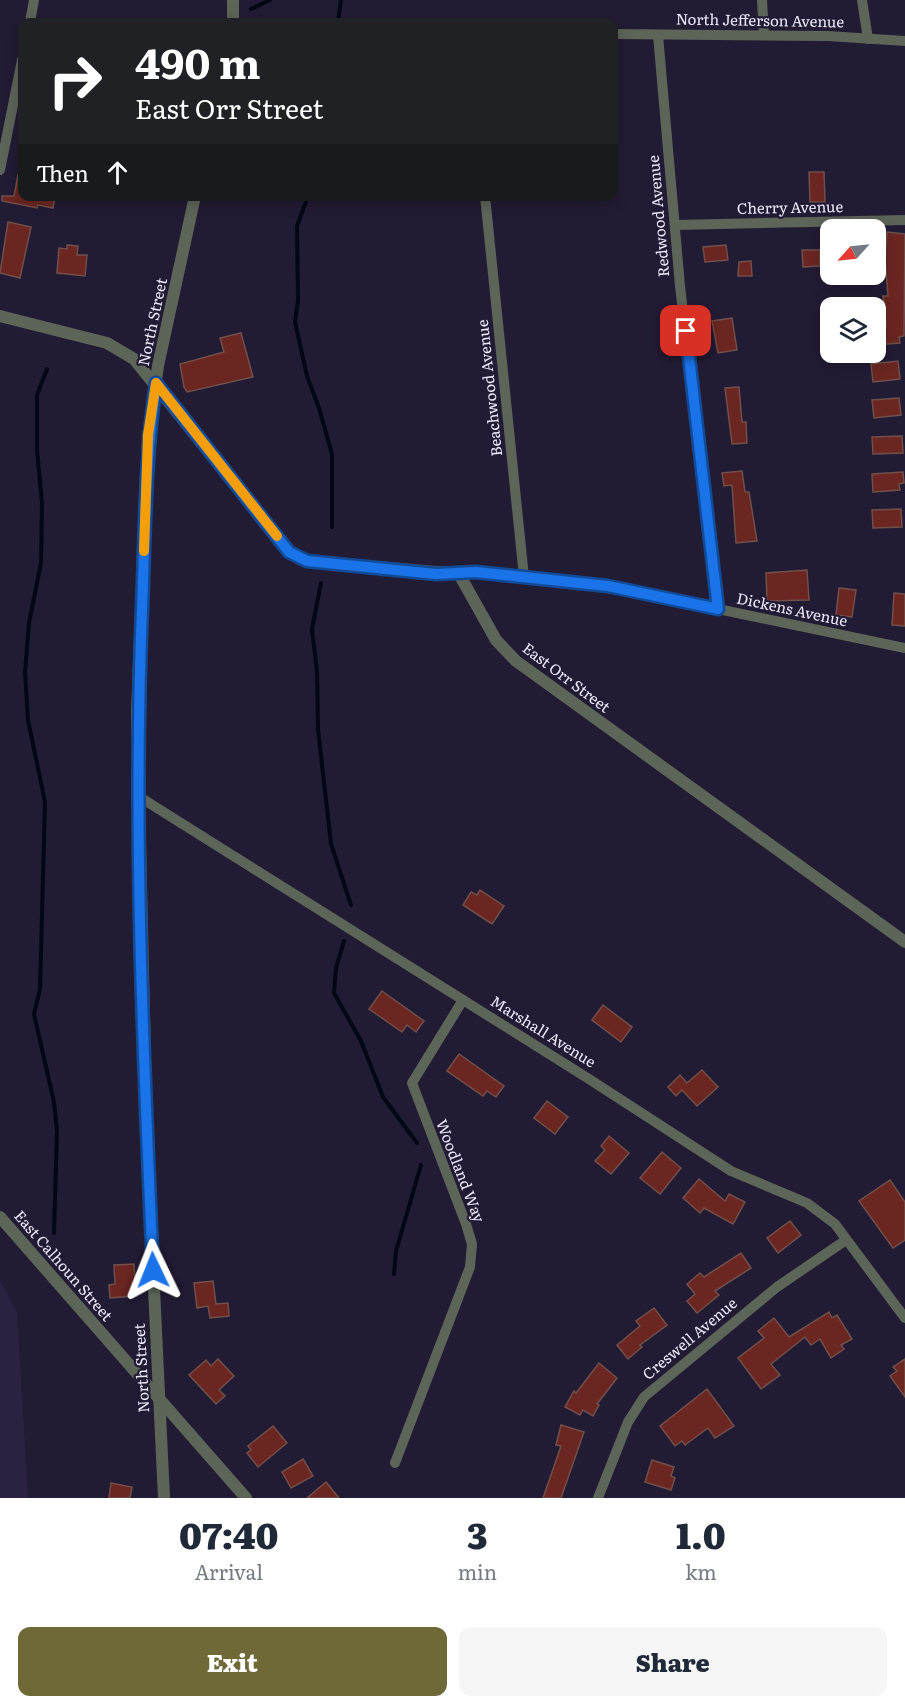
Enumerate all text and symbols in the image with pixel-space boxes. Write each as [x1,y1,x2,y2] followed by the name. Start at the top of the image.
[676,7,845,32] street label: North Jefferson Avenue
[135,30,261,92] text: 490 m
[36,42,114,120] icon: right
[135,87,323,127] text: East Orr Street
[641,154,674,278] street label: Redwood Avenue
[36,156,89,189] text: Then
[101,156,134,189] icon: ahead
[737,194,844,219] street label: Cherry Avenue
[820,219,886,285] north arrow
[820,219,886,363] map controls
[131,276,172,368] street label: North Street
[820,297,886,363] button: layers
[660,305,711,356] pin
[669,314,702,347] icon: arrive
[470,318,507,458] street label: Beachwood Avenue
[735,586,850,632] street label: Dickens Avenue
[518,636,616,717] street label: East Orr Street
[487,989,601,1072] street label: Marshall Avenue
[431,1116,492,1226] street label: Woodland Way
[9,1204,119,1326] street label: East Calhoun Street
[121,1238,185,1302] position arrow
[637,1291,742,1384] street label: Creswell Avenue
[127,1323,154,1413] street label: North Street
[179,1507,279,1560] text: 07:40
[467,1507,487,1560] text: 3
[676,1507,726,1560] text: 1.0
[195,1556,263,1586] text: Arrival
[458,1556,497,1586] text: min
[685,1556,717,1586] text: km
[18,1627,447,1696] button: Exit
[459,1627,887,1696] button: Share

